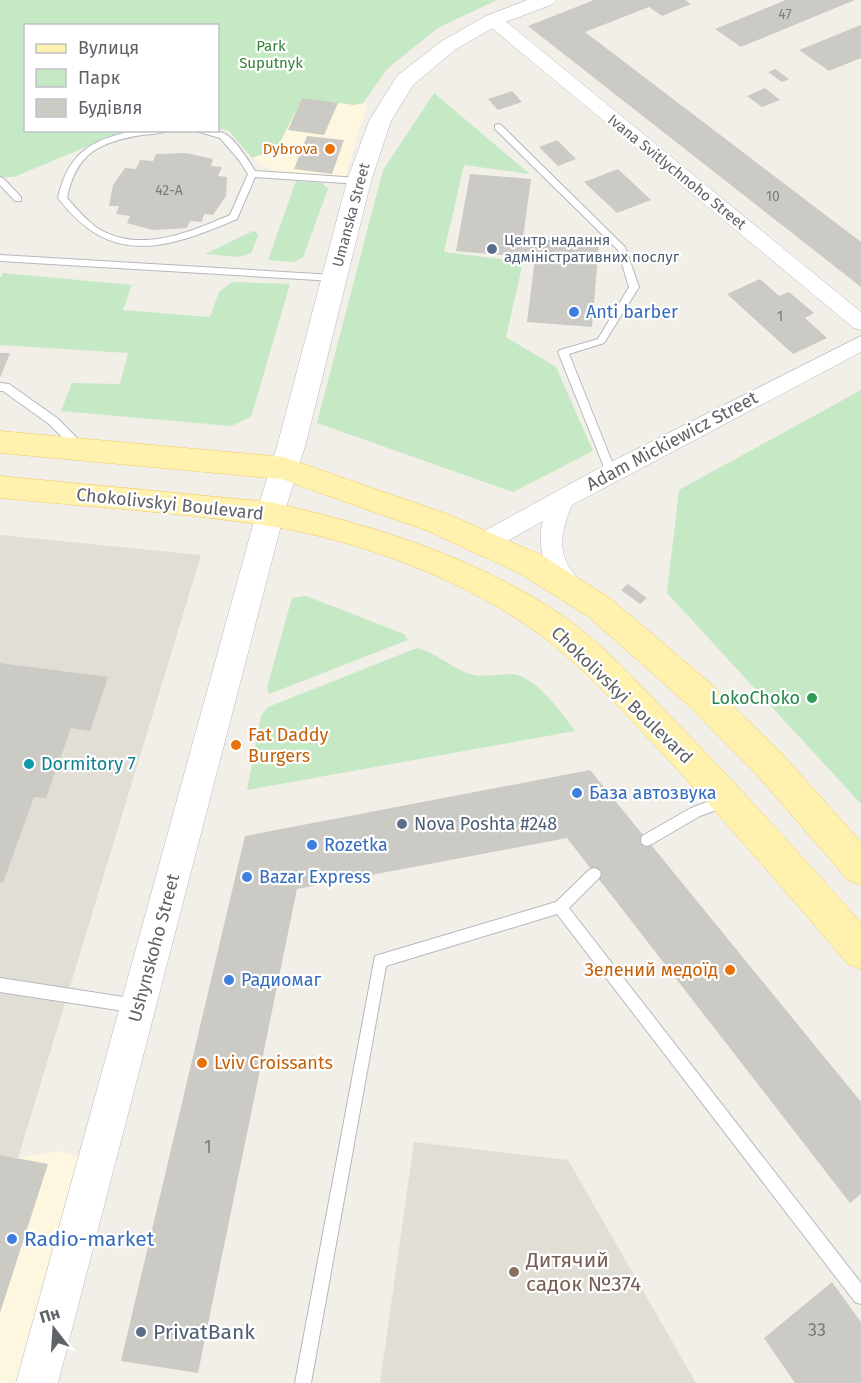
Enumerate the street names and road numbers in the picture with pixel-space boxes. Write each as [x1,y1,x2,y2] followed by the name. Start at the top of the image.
[604,111,750,234] street label: Ivana Svitlychnoho Street
[328,160,374,269] street label: Umanska Street
[583,386,762,496] street label: Adam Mickiewicz Street
[75,483,265,525] street label: Chokolivskyi Boulevard
[547,622,697,768] street label: Chokolivskyi Boulevard
[124,871,185,1025] street label: Ushynskoho Street

